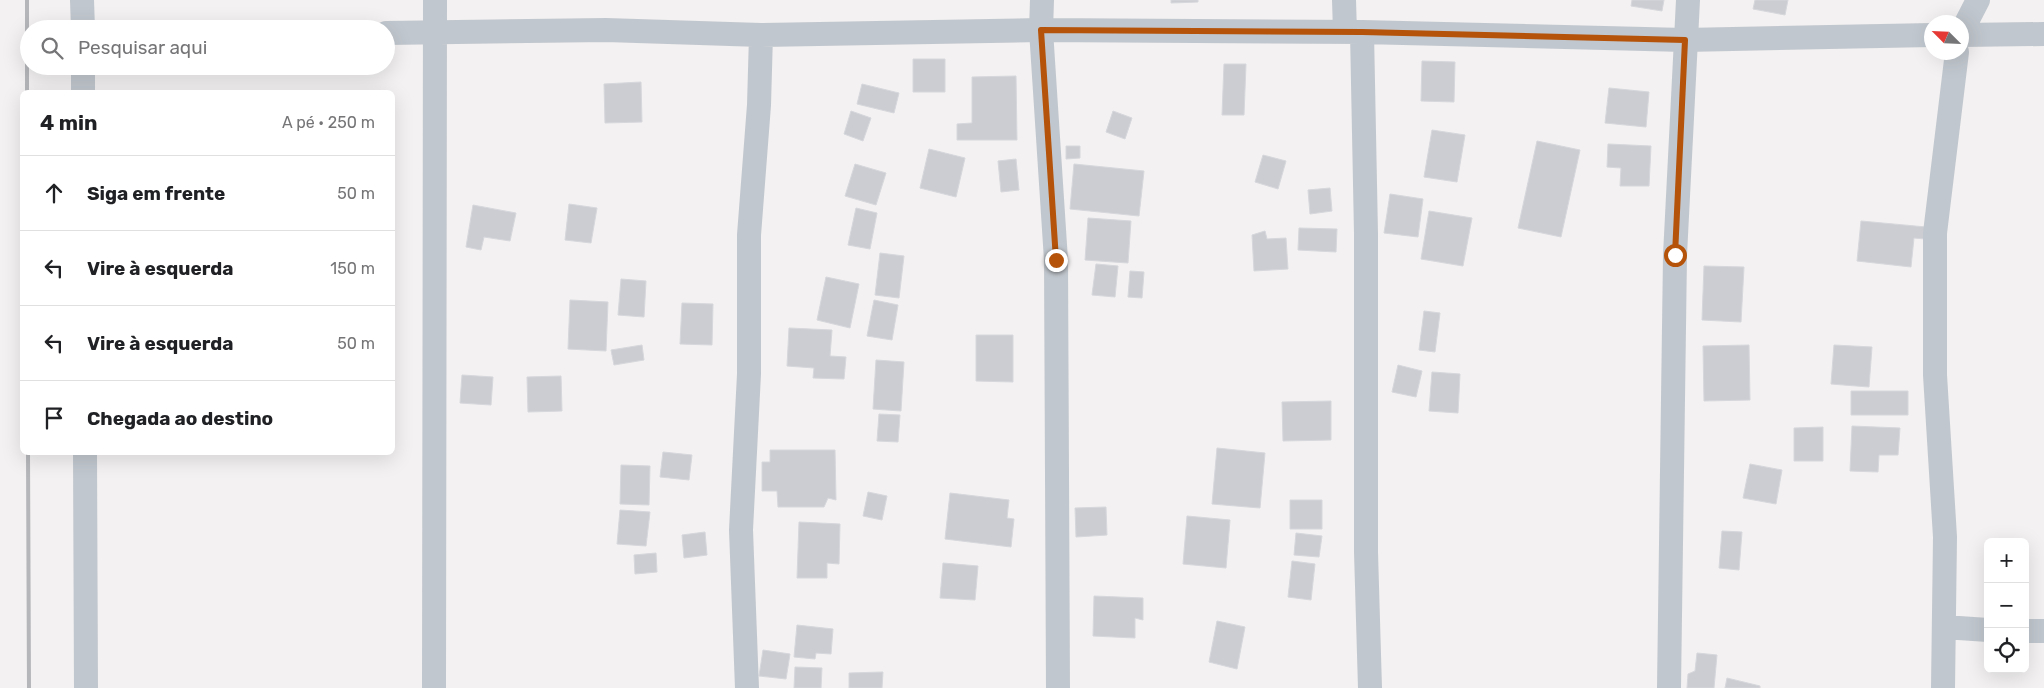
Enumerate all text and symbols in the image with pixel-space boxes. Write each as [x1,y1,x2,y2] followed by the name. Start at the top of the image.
[1924,15,1969,60] north arrow
[20,20,395,75] search box
[38,34,66,62] icon: search
[78,36,207,59] text: Pesquisar aqui
[40,110,98,135] text: 4 min
[282,113,375,132] text: A pé · 250 m
[40,179,68,207] icon: ahead
[87,182,225,205] text: Siga em frente
[337,184,375,203] text: 50 m
[1664,244,1687,267] route start
[1045,249,1068,272] route end
[40,254,68,282] icon: left
[87,257,234,280] text: Vire à esquerda
[330,259,375,278] text: 150 m
[40,329,68,357] icon: left
[87,332,234,355] text: Vire à esquerda
[337,334,375,353] text: 50 m
[40,404,68,432] icon: arrive
[87,407,273,430] text: Chegada ao destino
[1984,538,2029,673] map controls
[1984,538,2029,583] button: +
[1984,583,2029,628] button: −
[1984,628,2029,673] button: locate

